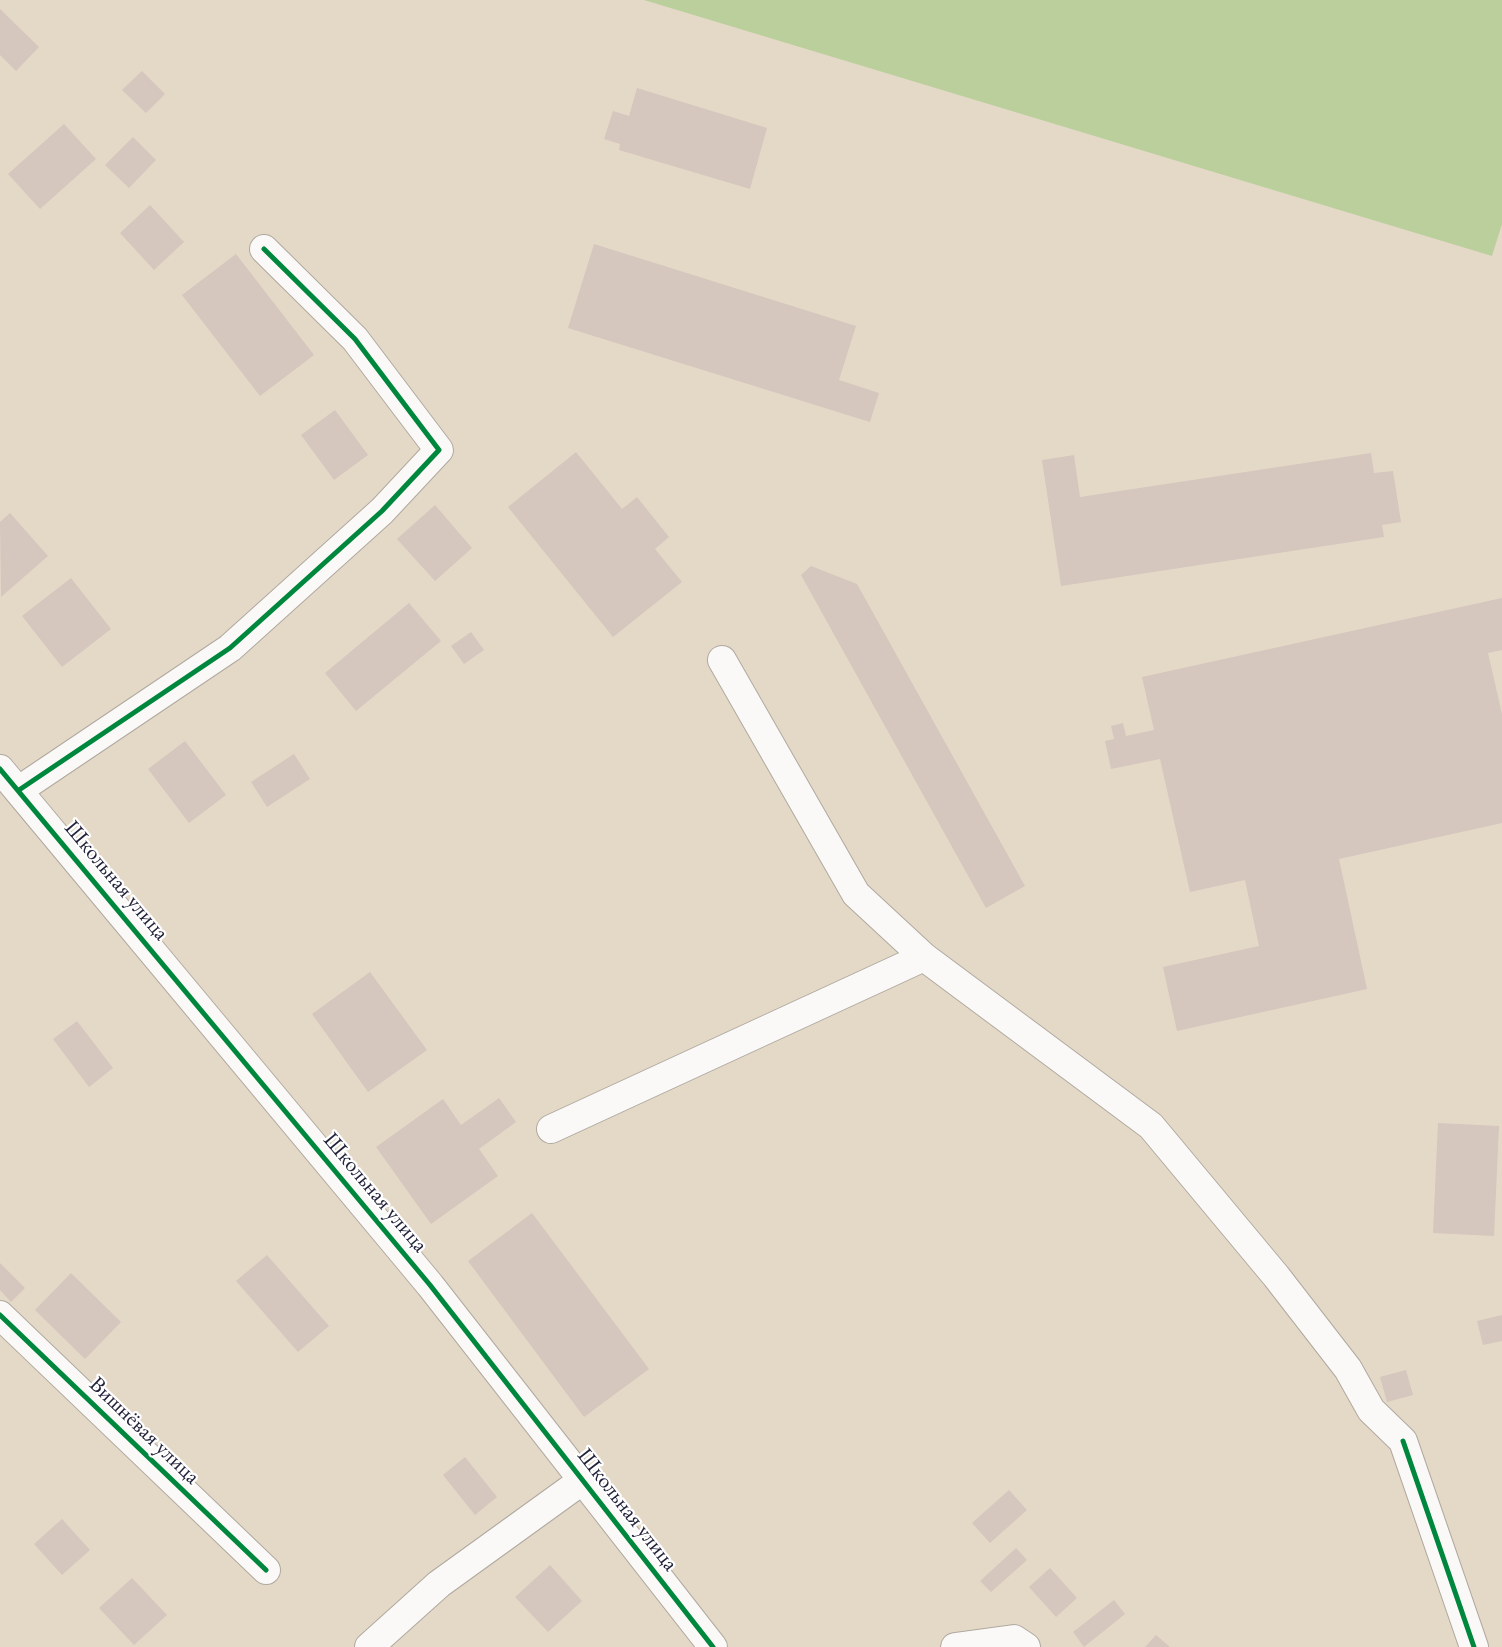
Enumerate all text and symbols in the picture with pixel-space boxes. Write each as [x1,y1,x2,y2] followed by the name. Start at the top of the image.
[58,816,174,946] street label: Школьная улица
[317,1128,433,1258] street label: Школьная улица
[83,1372,205,1490] street label: Вишнёвая улица
[571,1444,683,1576] street label: Школьная улица

